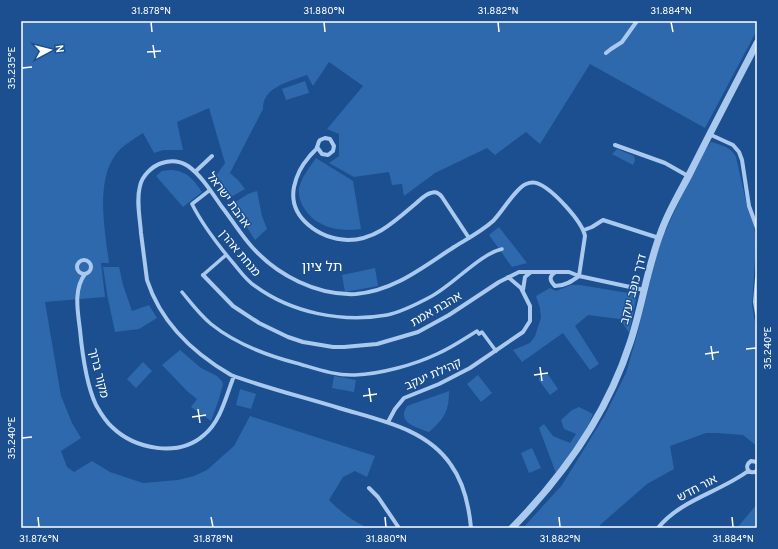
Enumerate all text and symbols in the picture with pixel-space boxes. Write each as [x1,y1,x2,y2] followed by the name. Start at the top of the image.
[131,5,171,18] text: 31.878°N
[303,5,345,18] text: 31.880°N
[477,5,519,18] text: 31.882°N
[650,5,692,18] text: 31.884°N
[30,30,70,70] north arrow
[52,44,66,54] text: N
[6,47,19,89] text: 35.235°E
[203,169,254,232] street label: אהבת ישראל
[215,227,264,281] street label: מנחת אהרן
[617,252,651,326] street label: דרך כוכב יעקב
[302,259,342,276] district label: תל ציון
[408,289,465,331] street label: אהבת אמת
[762,326,775,370] text: 35.240°E
[84,347,112,400] street label: מקור ברוך
[402,355,465,395] street label: קהילת יעקב
[6,416,19,460] text: 35.240°E
[675,471,721,506] street label: אור חדש
[19,533,59,546] text: 31.876°N
[193,533,233,546] text: 31.878°N
[365,533,407,546] text: 31.880°N
[539,533,581,546] text: 31.882°N
[712,533,754,546] text: 31.884°N

